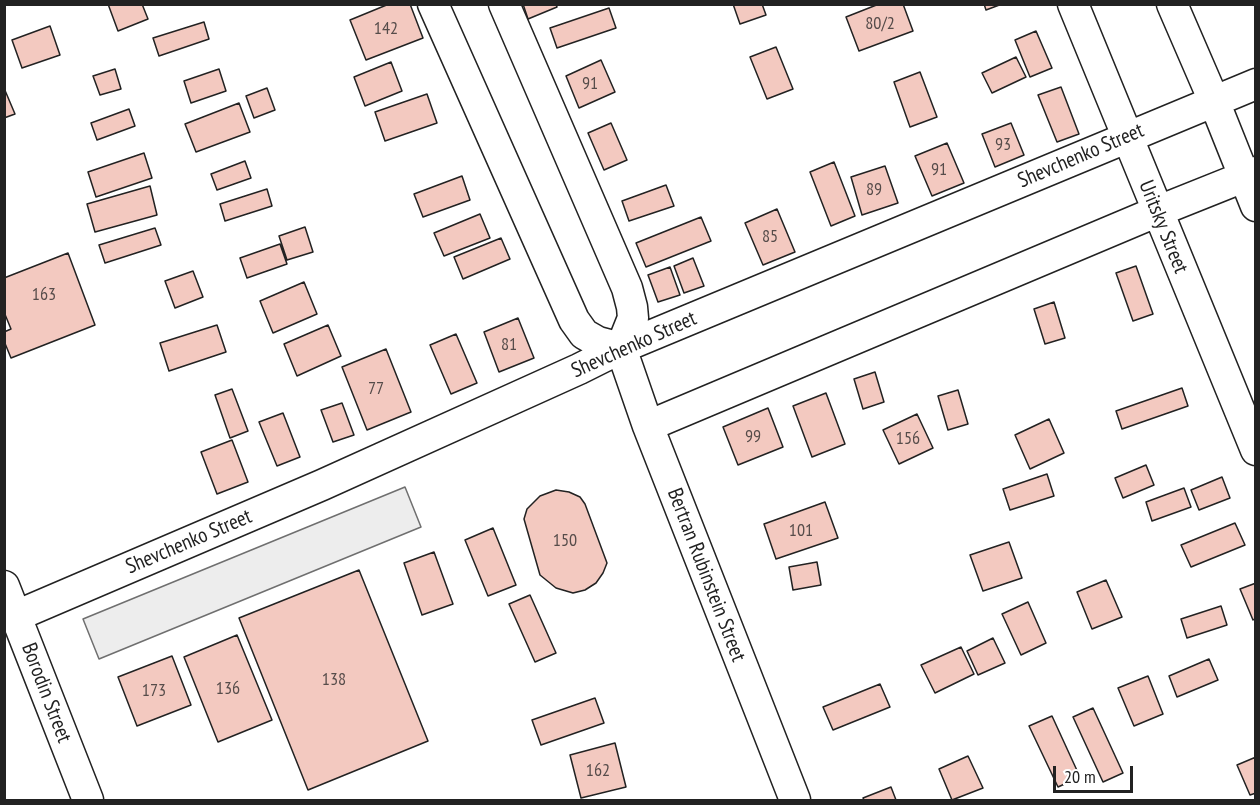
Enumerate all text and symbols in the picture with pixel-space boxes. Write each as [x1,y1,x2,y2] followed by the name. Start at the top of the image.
[865,13,895,35] house number: 80/2
[374,18,398,40] house number: 142
[582,73,598,95] house number: 91
[1014,118,1148,194] street label: Shevchenko Street
[995,134,1011,156] house number: 93
[931,159,947,181] house number: 91
[1133,177,1193,277] street label: Uritsky Street
[866,179,882,201] house number: 89
[762,226,778,248] house number: 85
[32,284,56,306] house number: 163
[568,306,700,384] street label: Shevchenko Street
[501,334,517,356] house number: 81
[368,378,384,400] house number: 77
[745,426,761,448] house number: 99
[896,428,920,450] house number: 156
[661,485,751,665] street label: Bertran Rubinstein Street
[122,504,256,580] street label: Shevchenko Street
[789,520,813,542] house number: 101
[553,530,577,552] house number: 150
[15,640,77,746] street label: Borodin Street
[322,669,346,691] house number: 138
[216,678,240,700] house number: 136
[142,680,166,702] house number: 173
[1056,754,1136,792] scale bar
[586,760,610,782] house number: 162
[1064,765,1096,788] text: 20 m

